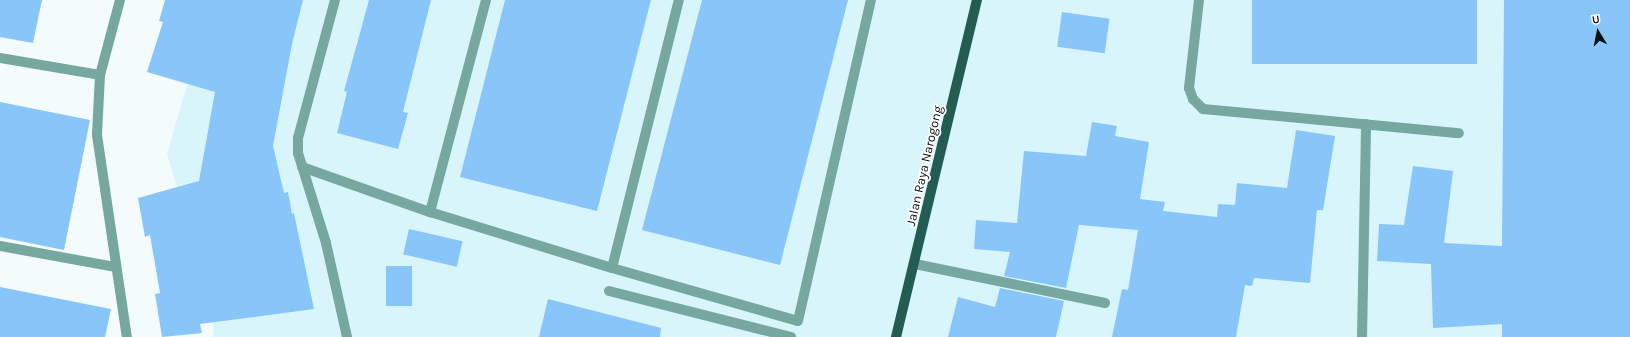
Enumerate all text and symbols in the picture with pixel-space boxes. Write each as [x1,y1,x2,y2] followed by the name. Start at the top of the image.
[1578,12,1618,52] north arrow
[1591,13,1601,27] text: U
[904,104,946,228] street label: Jalan Raya Narogong

